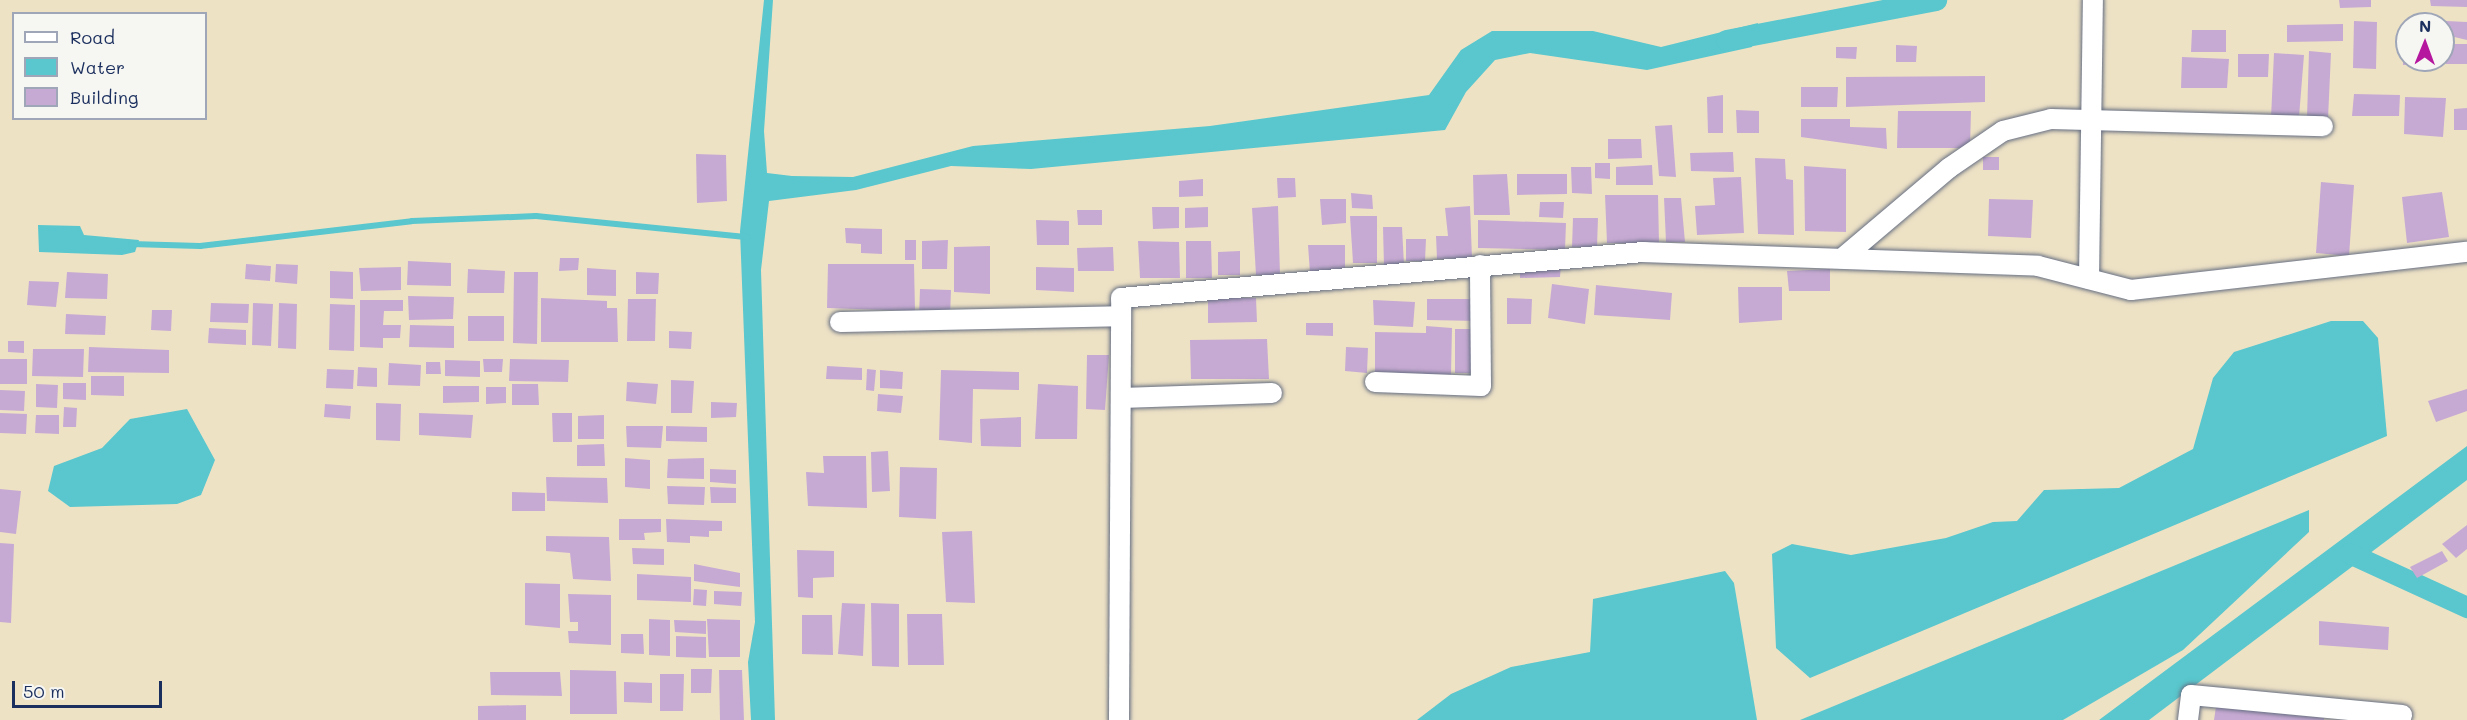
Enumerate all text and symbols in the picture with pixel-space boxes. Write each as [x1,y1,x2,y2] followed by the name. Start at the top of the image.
[12,12,207,120] legend
[2395,12,2455,72] north arrow
[2419,15,2432,36] text: N
[70,25,115,49] text: Road
[70,55,125,79] text: Water
[70,85,138,109] text: Building
[15,669,165,707] scale bar
[23,679,65,703] text: 50 m

